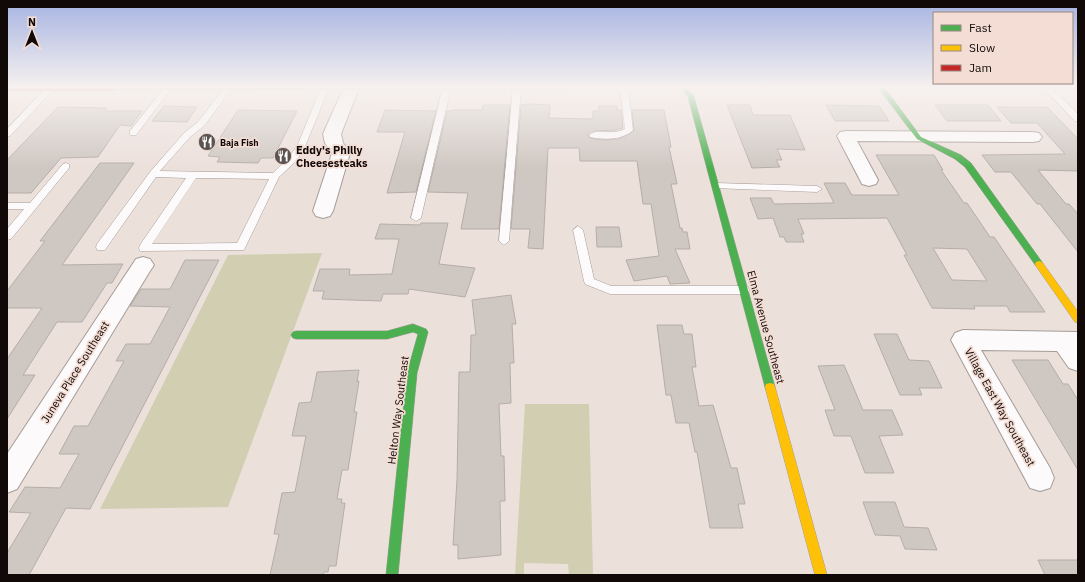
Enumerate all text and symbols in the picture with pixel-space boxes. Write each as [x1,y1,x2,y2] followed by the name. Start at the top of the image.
[12,12,52,52] north arrow
[933,12,1073,84] legend
[28,15,36,29] text: N
[969,20,992,35] text: Fast
[969,40,995,55] text: Slow
[969,60,992,75] text: Jam
[197,132,217,152] restaurant icon: Baja Fish
[220,137,259,148] place label: Baja Fish
[296,143,368,170] place label: Eddy's Philly Cheesesteaks
[273,146,293,166] restaurant icon: Eddy's Philly Cheesesteaks
[744,269,788,385] street label: Elma Avenue Southeast
[38,318,112,426] street label: Juneva Place Southeast
[962,345,1038,469] street label: Village East Way Southeast
[384,355,412,465] street label: Helton Way Southeast

